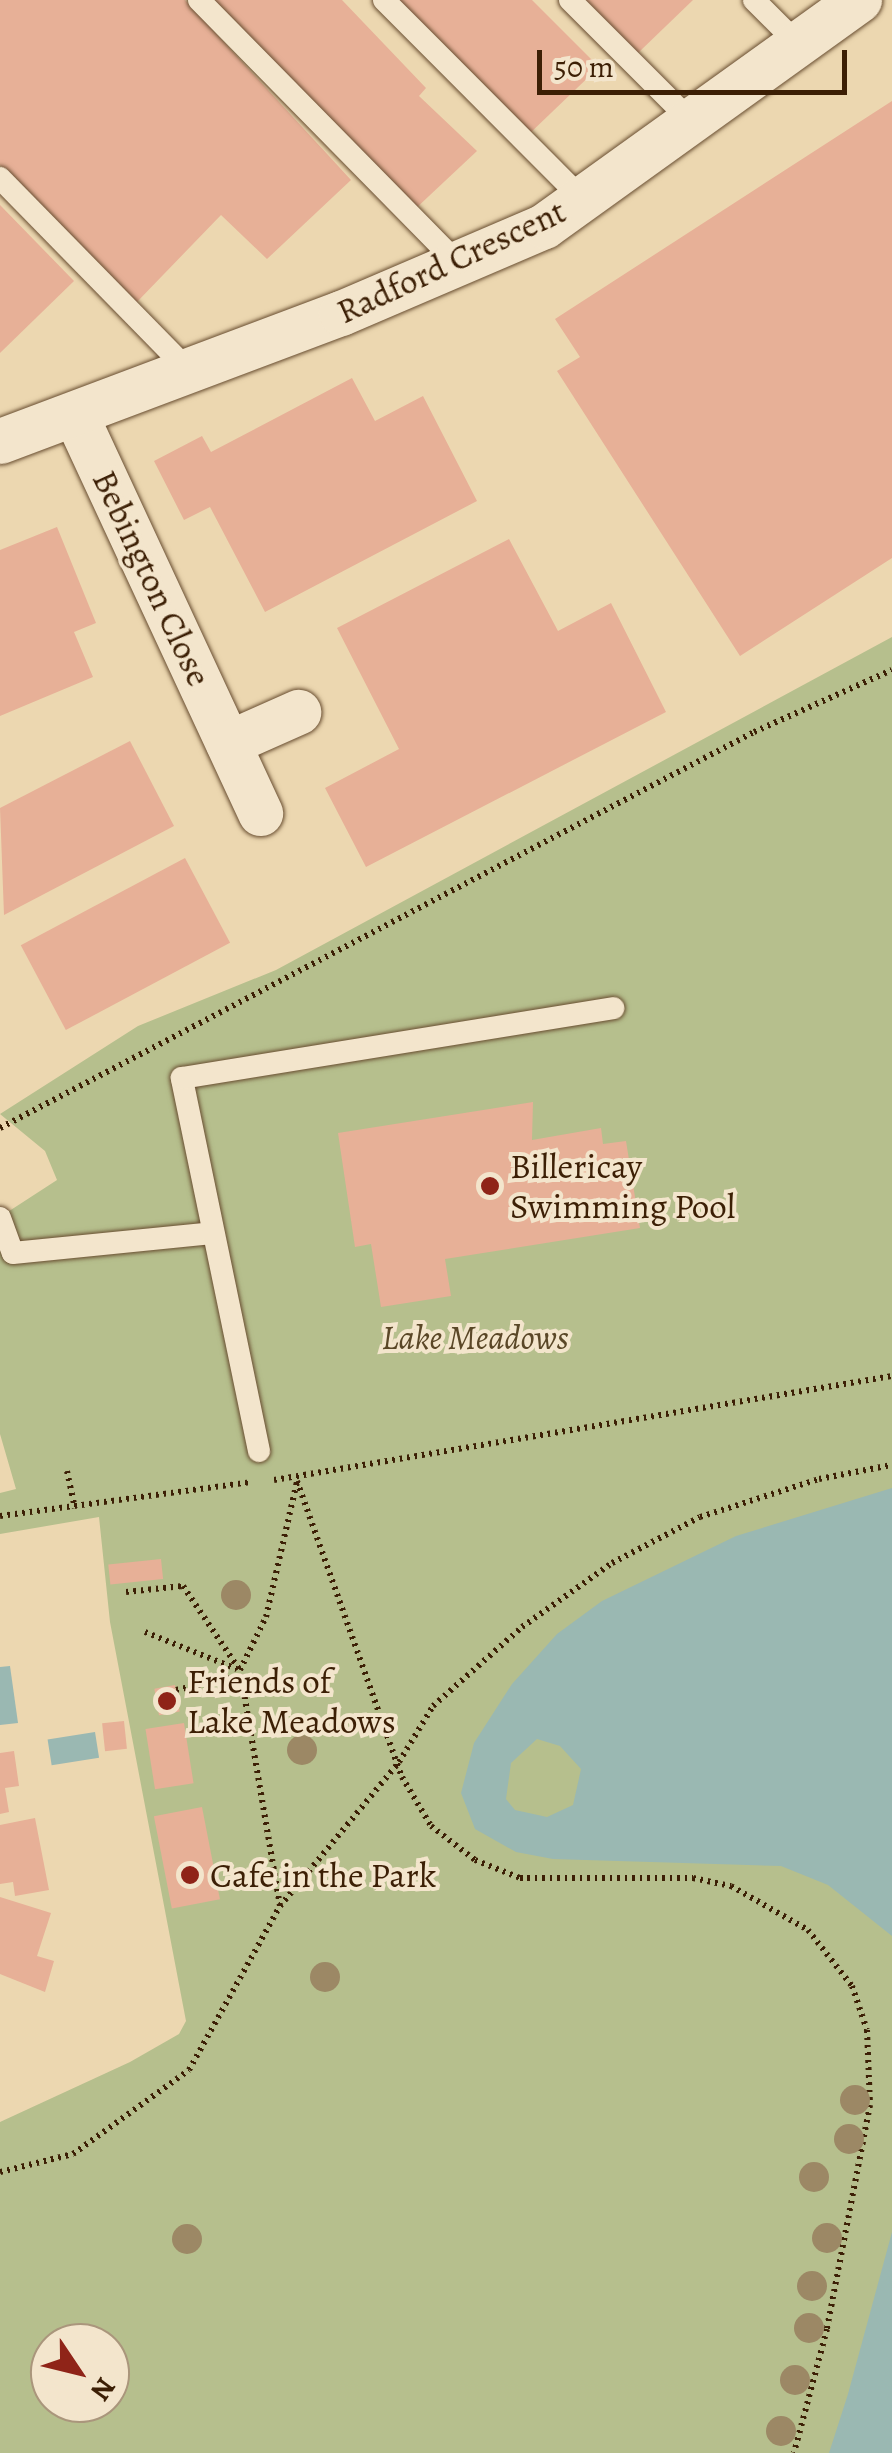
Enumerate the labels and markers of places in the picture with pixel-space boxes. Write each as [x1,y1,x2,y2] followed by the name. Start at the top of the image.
[510,1145,735,1227] place label: Billericay Swimming Pool
[479,1175,501,1197] marker: Billericay Swimming Pool
[187,1660,396,1742] place label: Friends of Lake Meadows
[156,1690,178,1712] marker: Friends of Lake Meadows
[210,1854,436,1896] place label: Cafe in the Park
[179,1864,201,1886] marker: Cafe in the Park

